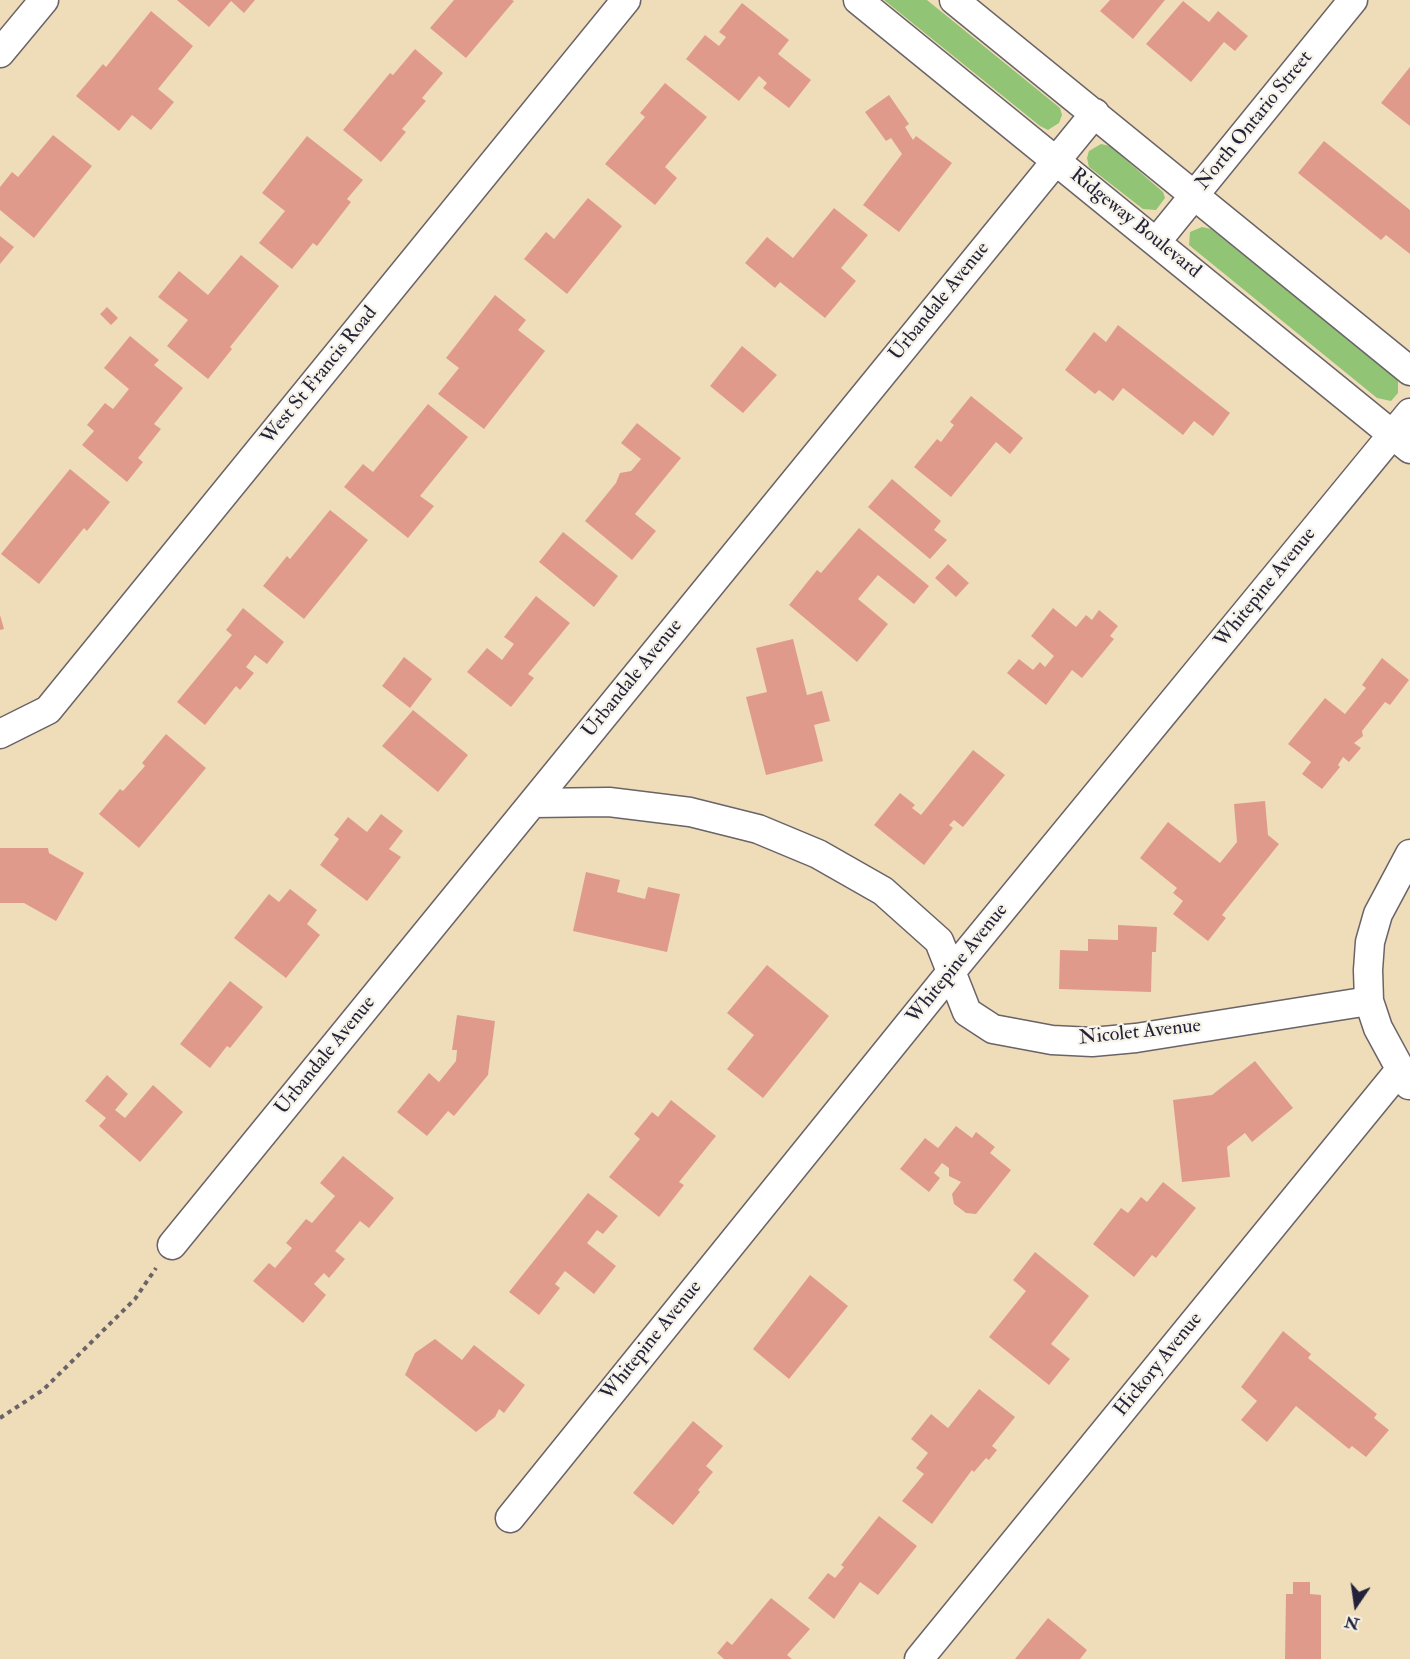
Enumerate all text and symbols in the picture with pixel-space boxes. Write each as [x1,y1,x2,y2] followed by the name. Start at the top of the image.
[1192,47,1318,195] street label: North Ontario Street
[1065,164,1205,284] street label: Ridgeway Boulevard
[885,238,995,366] street label: Urbandale Avenue
[257,302,383,450] street label: West St Francis Road
[1210,523,1322,653] street label: Whitepine Avenue
[578,615,688,743] street label: Urbandale Avenue
[902,899,1014,1029] street label: Whitepine Avenue
[271,992,381,1120] street label: Urbandale Avenue
[1078,1015,1202,1051] street label: Nicolet Avenue
[596,1276,708,1406] street label: Whitepine Avenue
[1110,1308,1208,1422] street label: Hickory Avenue
[1326,1575,1386,1635] north arrow
[1343,1611,1361,1634] text: N

